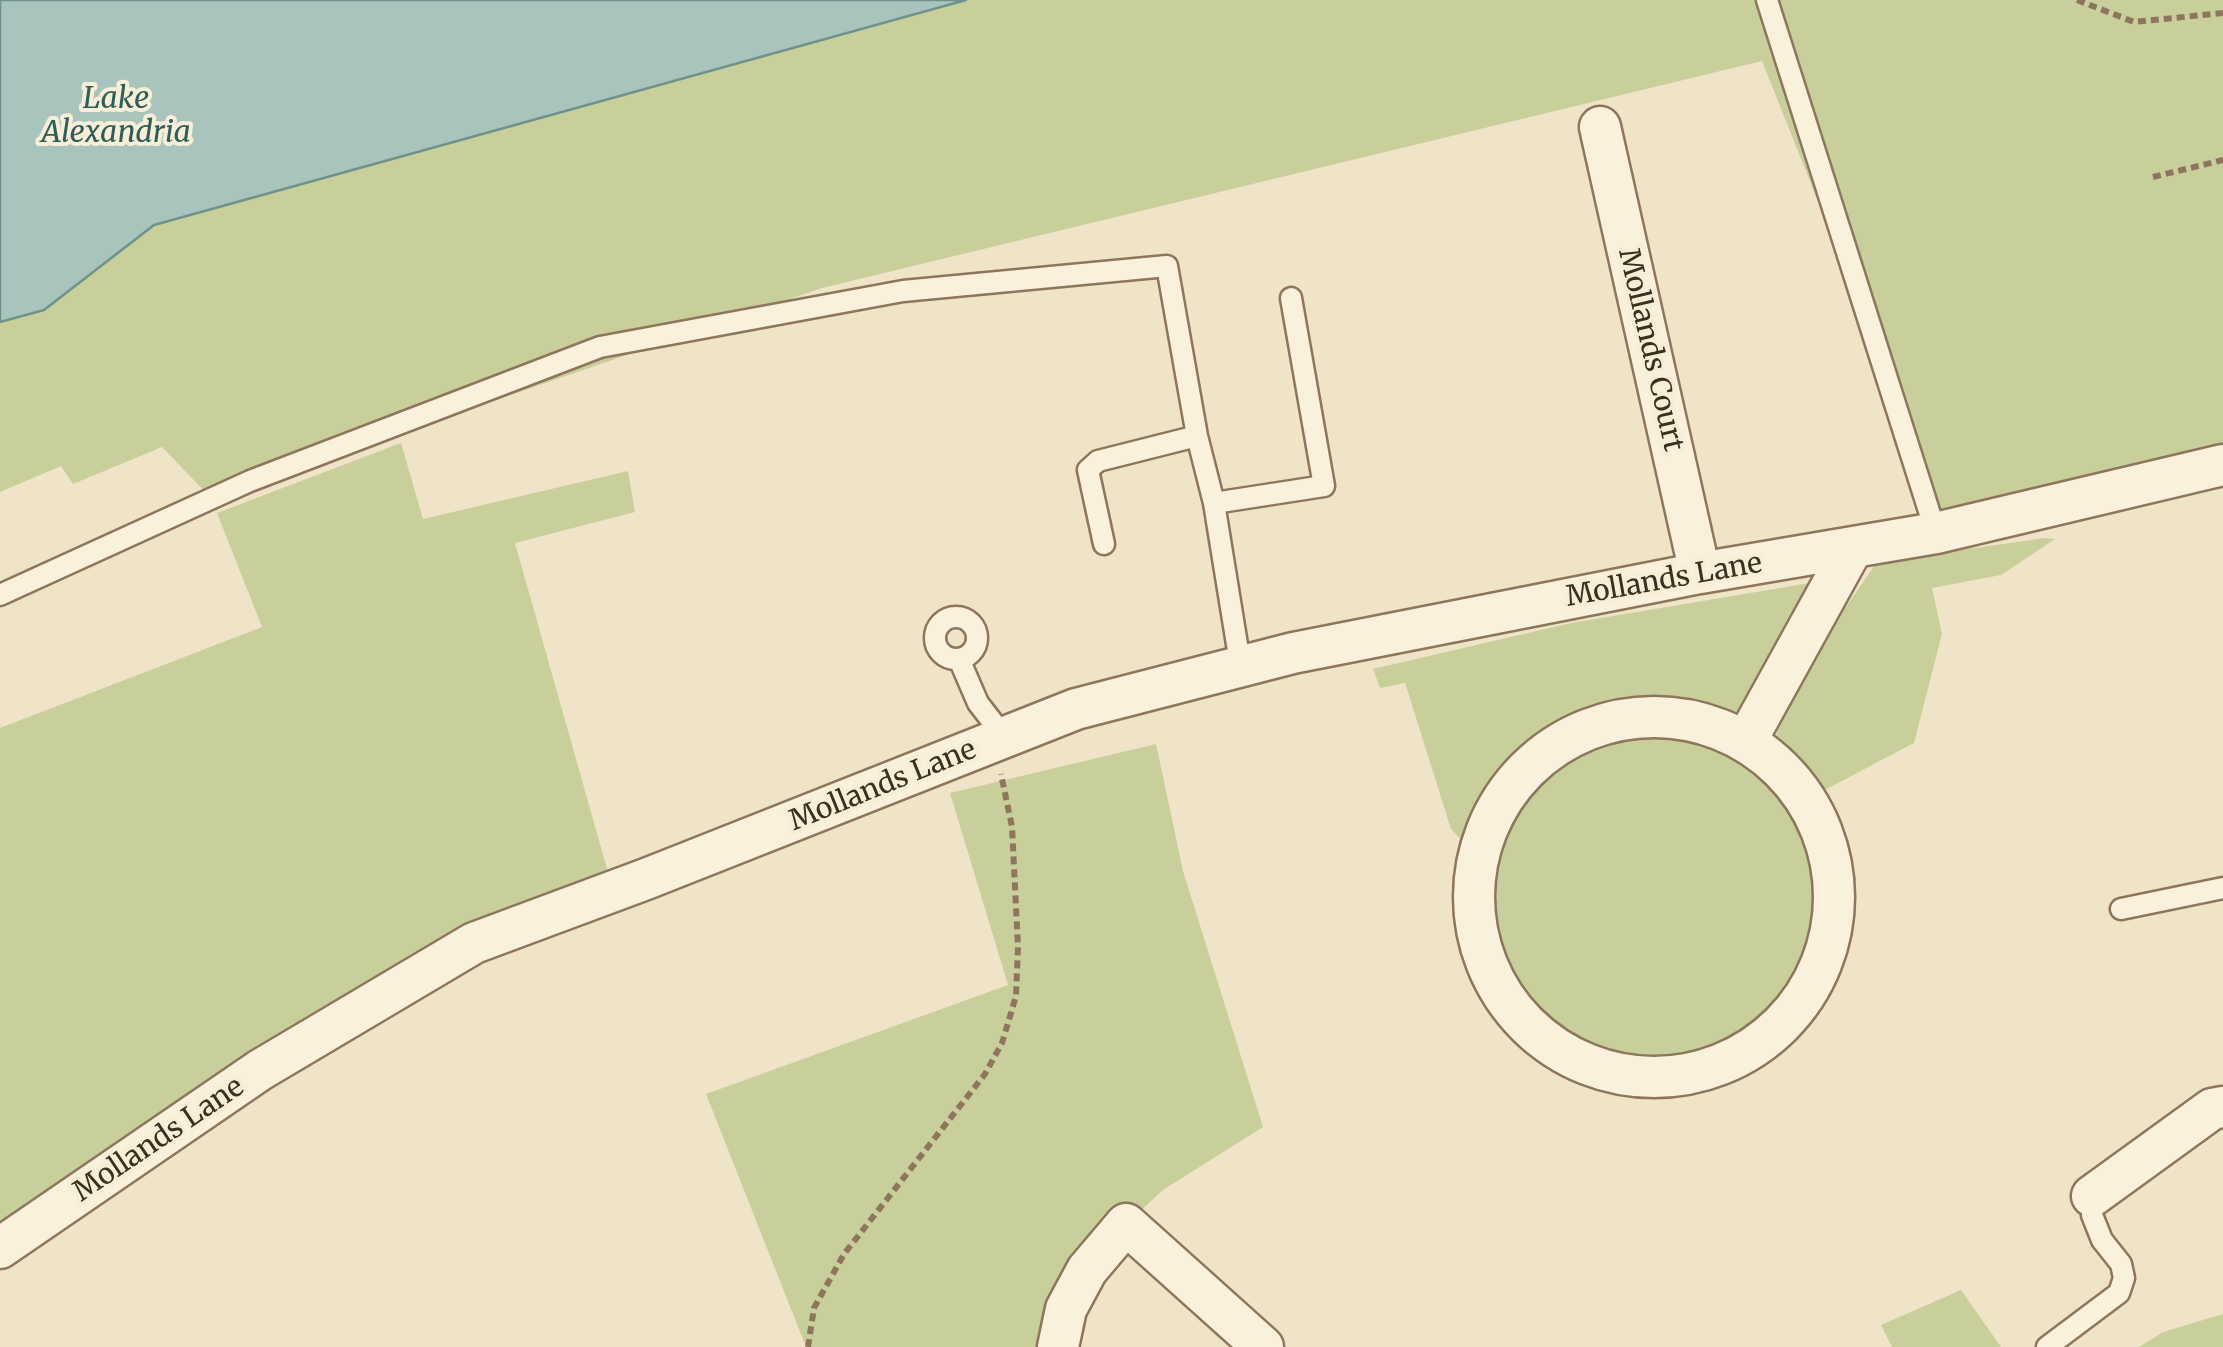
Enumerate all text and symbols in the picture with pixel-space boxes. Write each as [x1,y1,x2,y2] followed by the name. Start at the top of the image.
[41,82,191,152] water label: Lake Alexandria
[1610,245,1690,455] street label: Mollands Court
[1563,547,1765,615] street label: Mollands Lane
[785,733,981,839] street label: Mollands Lane
[67,1071,251,1209] street label: Mollands Lane

